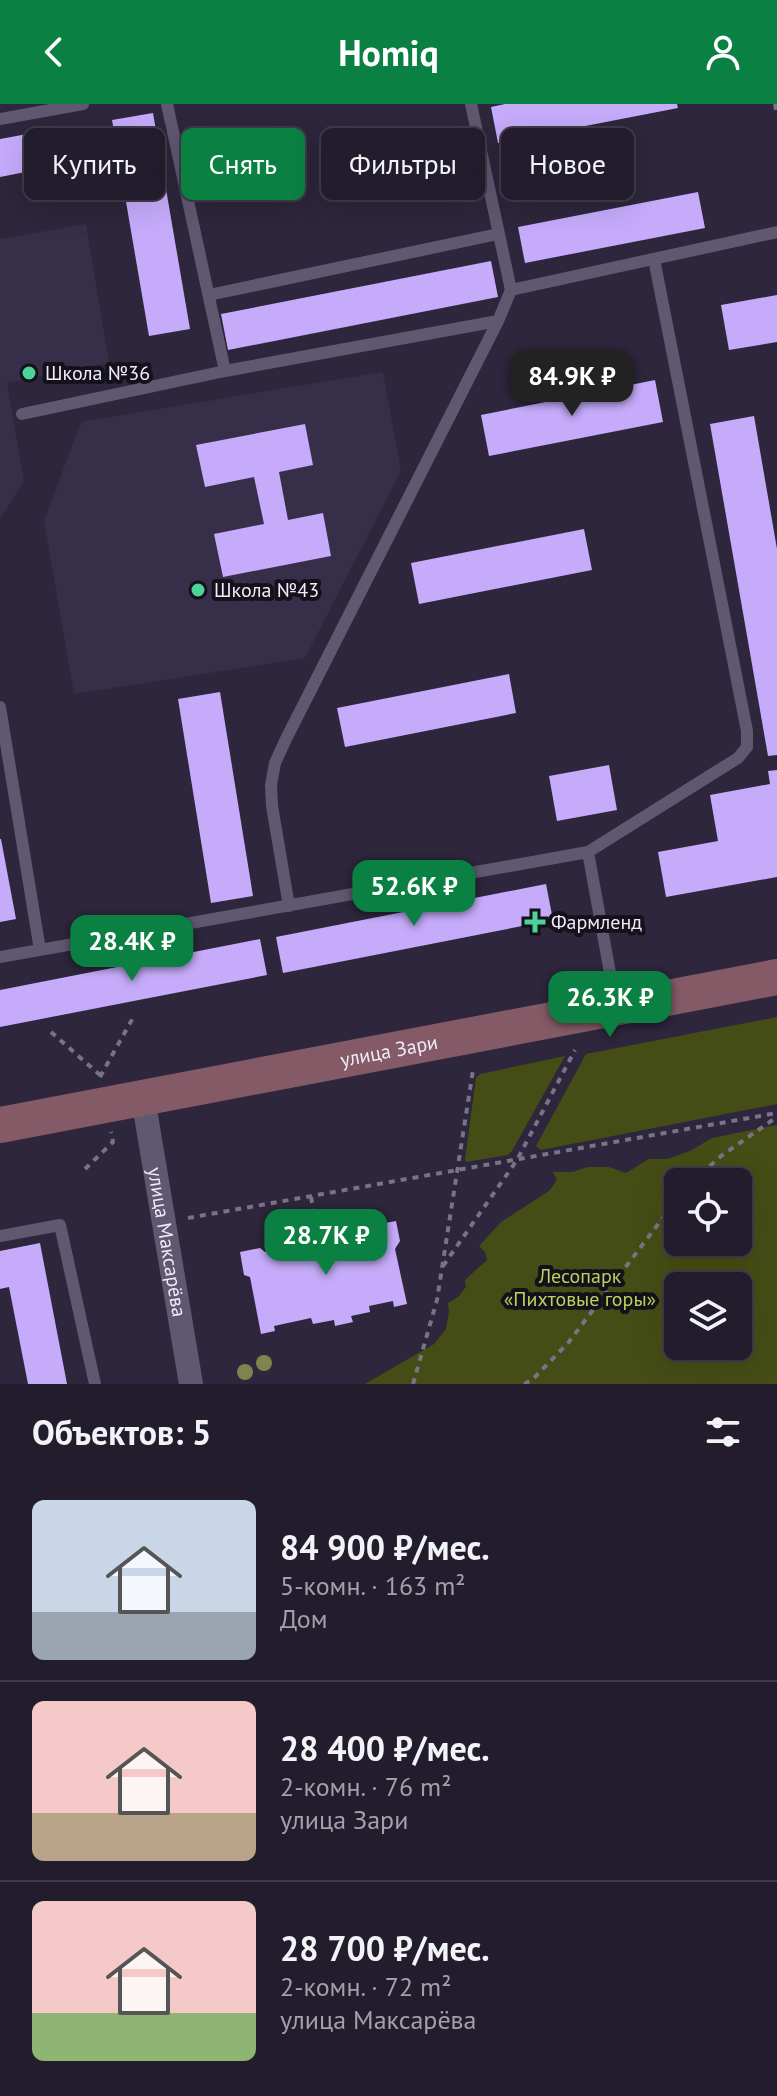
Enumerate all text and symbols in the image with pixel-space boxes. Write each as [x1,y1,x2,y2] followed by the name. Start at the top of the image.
[338,29,439,76] text: Homiq
[32,30,76,74] icon: back
[701,30,745,74] icon: person
[24,128,165,200] chip: Купить
[181,128,305,200] chip: Снять
[321,128,485,200] chip: Фильтры
[501,128,634,200] chip: Новое
[498,350,646,418] pin: 84.9K ₽
[528,359,616,392] text: 84.9K ₽
[45,360,150,386] place label: Школа №36
[20,364,38,382] marker: Школа №36
[214,577,319,603] place label: Школа №43
[189,581,207,599] marker: Школа №43
[340,860,488,928] pin: 52.6K ₽
[370,869,458,902] text: 52.6K ₽
[551,909,642,935] place label: Фармленд
[526,913,544,931] marker: Фармленд
[58,915,206,983] pin: 28.4K ₽
[88,924,176,957] text: 28.4K ₽
[536,971,684,1039] pin: 26.3K ₽
[566,980,654,1013] text: 26.3K ₽
[338,1029,440,1073] street label: улица Зари
[142,1165,193,1319] street label: улица Максарёва
[664,1168,752,1360] map controls
[664,1168,752,1256] button: locate
[252,1209,400,1277] pin: 28.7K ₽
[282,1218,370,1251] text: 28.7K ₽
[504,1263,656,1312] park label: Лесопарк «Пихтовые горы»
[664,1272,752,1360] button: layers
[32,1410,211,1454] text: Объектов: 5
[701,1410,745,1454] icon: filters
[280,1525,490,1569] text: 84 900 ₽/мес.
[96,1532,192,1628] icon: home
[280,1569,466,1602] text: 5-комн. · 163 m²
[280,1602,328,1635] text: Дом
[280,1726,490,1770] text: 28 400 ₽/мес.
[96,1733,192,1829] icon: home
[280,1770,451,1803] text: 2-комн. · 76 m²
[280,1803,408,1836] text: улица Зари
[280,1926,490,1970] text: 28 700 ₽/мес.
[96,1933,192,2029] icon: home
[280,1970,451,2003] text: 2-комн. · 72 m²
[280,2003,476,2036] text: улица Максарёва

